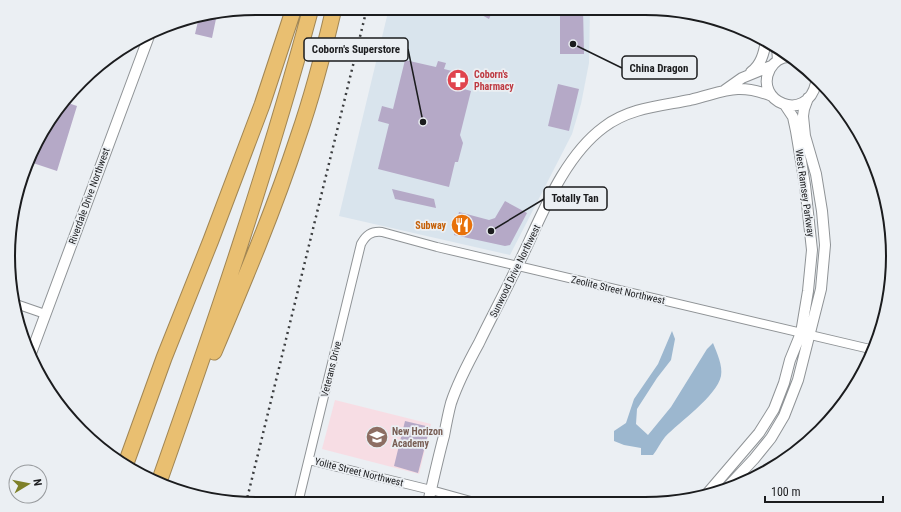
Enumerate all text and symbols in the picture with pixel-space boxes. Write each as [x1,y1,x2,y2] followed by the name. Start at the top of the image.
[304,38,408,61] callout: Coborn's Superstore
[312,43,400,56] text: Coborn's Superstore
[622,56,697,79] callout: China Dragon
[630,62,688,75] text: China Dragon
[445,67,471,93] pharmacy icon: Coborn's Pharmacy
[474,69,514,92] place label: Coborn's Pharmacy
[66,146,112,246] street label: Riverdale Drive Northwest
[793,148,817,238] street label: West Ramsey Parkway
[544,187,607,210] callout: Totally Tan
[551,192,599,205] text: Totally Tan
[449,212,475,238] restaurant icon: Subway
[415,220,447,231] place label: Subway
[488,223,542,319] street label: Sunwood Drive Northwest
[570,274,666,306] street label: Zeolite Street Northwest
[319,340,343,398] street label: Veterans Drive
[364,424,390,450] school or university icon: New Horizon Academy
[392,426,443,449] place label: New Horizon Academy
[313,456,405,488] street label: Yolite Street Northwest
[8,464,48,504] north arrow
[30,478,44,487] text: N
[765,478,883,504] scale bar
[771,485,801,499] text: 100 m

